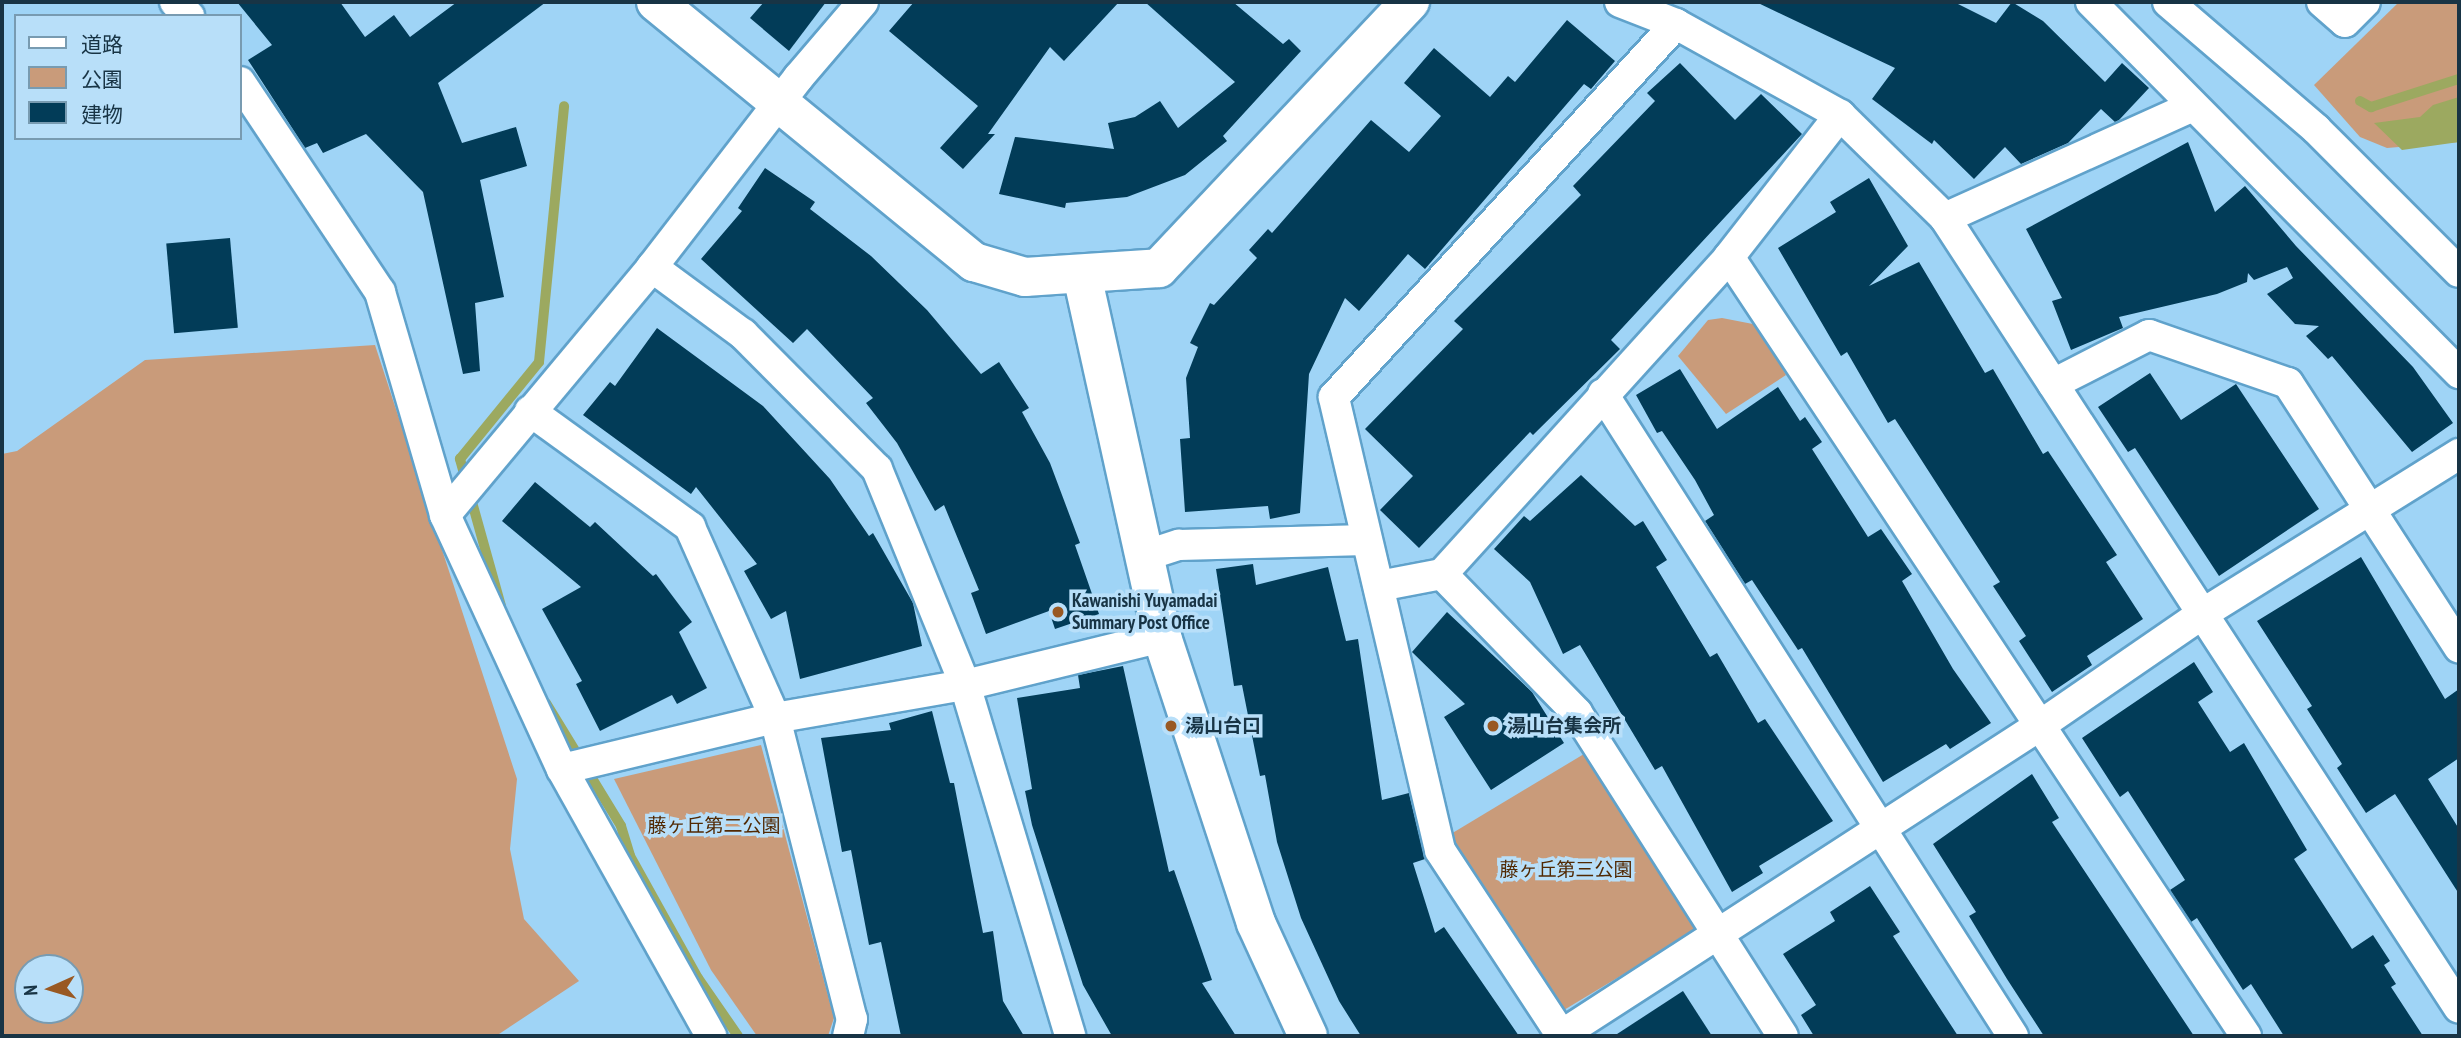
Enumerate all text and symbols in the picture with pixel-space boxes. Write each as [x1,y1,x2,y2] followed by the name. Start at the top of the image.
[14,14,242,140] legend
[81,31,123,58] text: 道路
[81,66,123,93] text: 公園
[81,101,123,128] text: 建物
[1072,590,1218,634] place label: Kawanishi Yuyamadai Summary Post Office
[1050,604,1066,620] marker: Kawanishi Yuyamadai Summary Post Office
[1185,715,1261,737] place label: 湯山台口
[1507,715,1621,737] place label: 湯山台集会所
[1163,718,1179,734] marker: 湯山台口
[1485,718,1501,734] marker: 湯山台集会所
[648,815,780,837] park label: 藤ヶ丘第二公園
[1500,859,1632,881] park label: 藤ヶ丘第三公園
[14,954,84,1024] north arrow
[18,984,42,996] text: N

